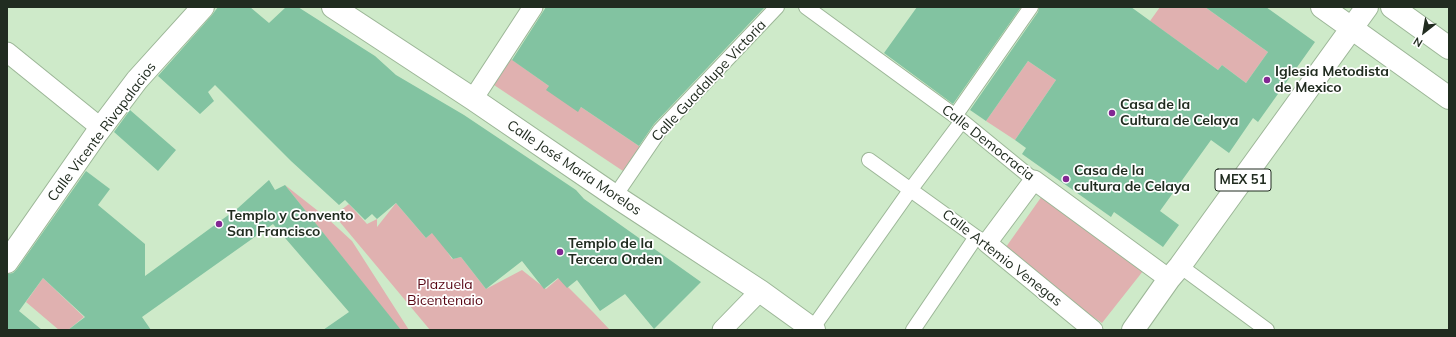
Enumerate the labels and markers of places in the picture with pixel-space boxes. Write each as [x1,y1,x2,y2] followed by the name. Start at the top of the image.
[1275,64,1389,96] place label: Iglesia Metodista de Mexico
[1262,75,1272,85] marker: Iglesia Metodista de Mexico
[1120,97,1238,130] place label: Casa de la Cultura de Celaya
[1107,108,1117,118] marker: Casa de la Cultura de Celaya
[1074,163,1190,196] place label: Casa de la cultura de Celaya
[1061,174,1071,184] marker: Casa de la cultura de Celaya
[227,208,354,240] place label: Templo y Convento San Francisco
[214,219,224,229] marker: Templo y Convento San Francisco
[568,236,662,268] place label: Templo de la Tercera Orden
[555,247,565,257] marker: Templo de la Tercera Orden

